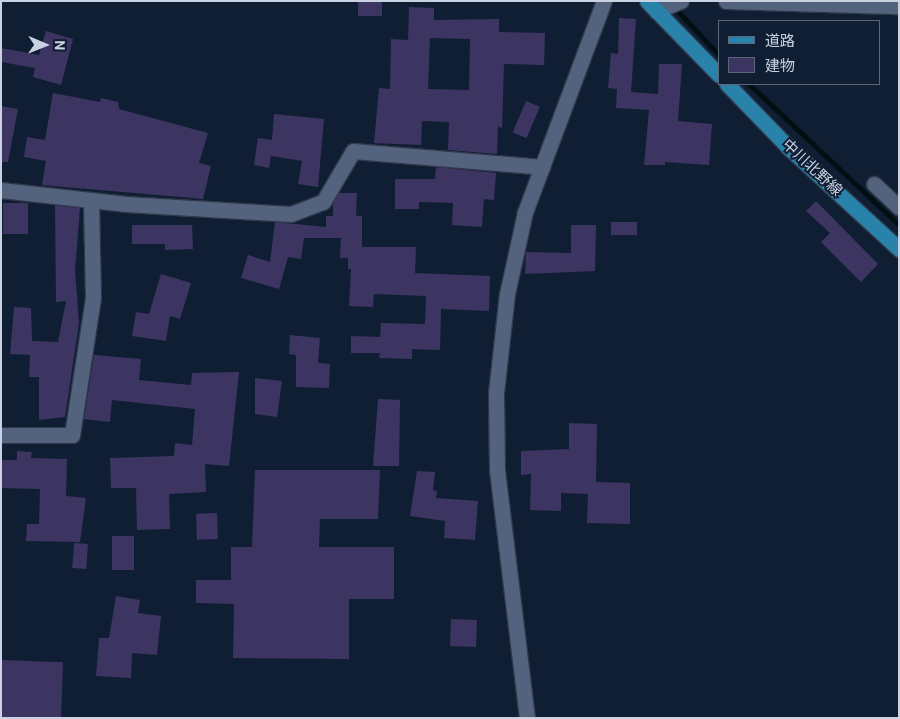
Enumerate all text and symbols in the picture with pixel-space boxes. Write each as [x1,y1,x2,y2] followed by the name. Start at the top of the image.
[20,20,70,70] north arrow
[718,20,880,85] legend
[765,32,795,50] text: 道路
[52,40,68,50] text: N
[765,57,795,75] text: 建物
[778,136,846,200] street label: 中川北野線

